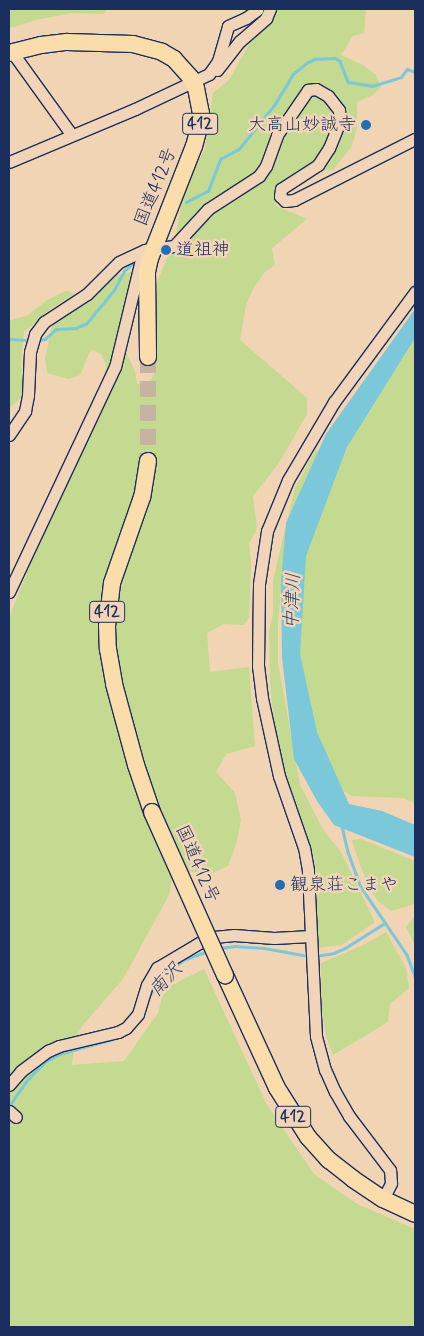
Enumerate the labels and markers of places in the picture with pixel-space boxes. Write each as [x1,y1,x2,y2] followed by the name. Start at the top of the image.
[248,114,356,136] place label: 大高山妙誠寺
[360,119,372,131] marker: 大高山妙誠寺
[176,239,230,261] place label: 道祖神
[160,244,172,256] marker: 道祖神
[290,874,398,896] place label: 観泉荘こまや
[274,879,286,891] marker: 観泉荘こまや

